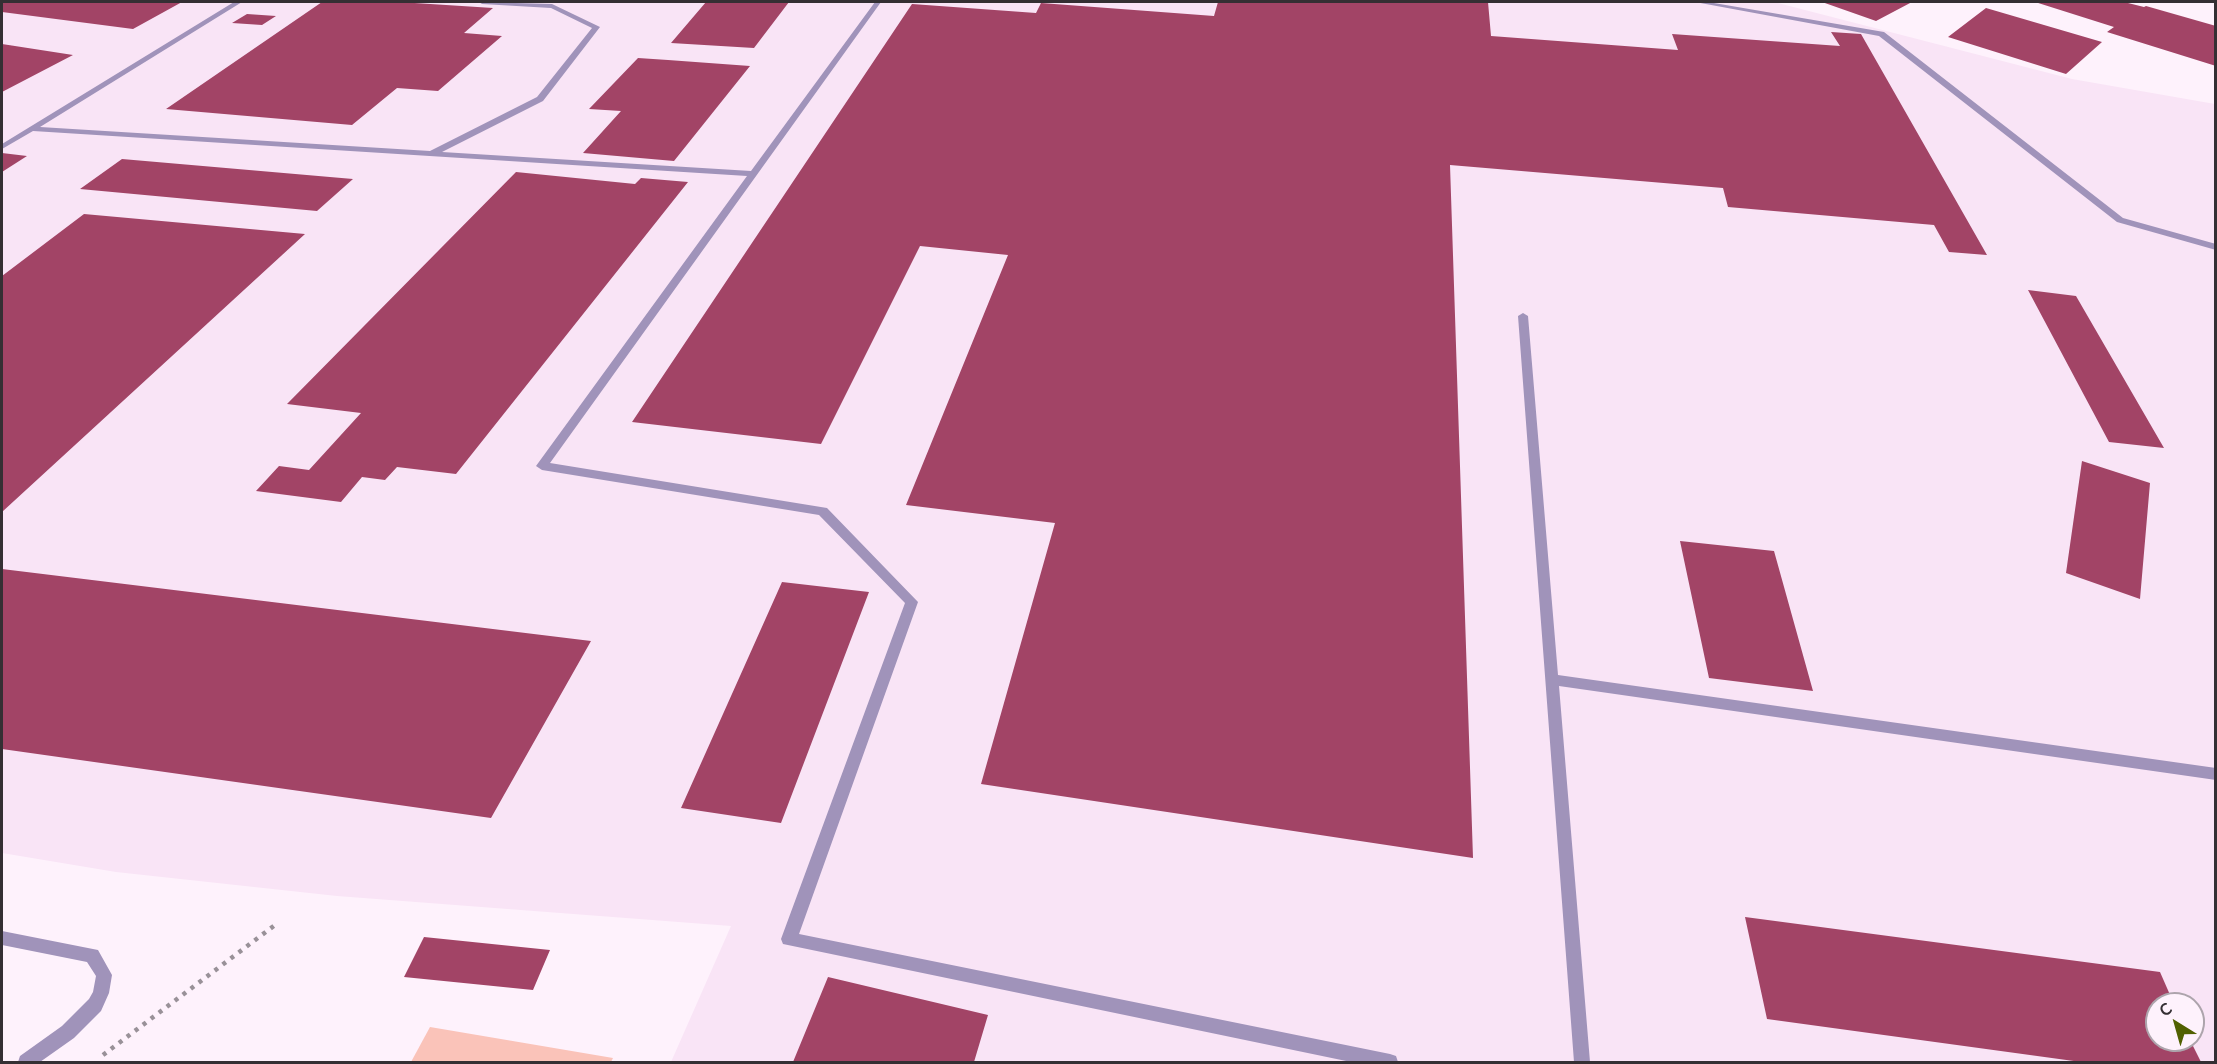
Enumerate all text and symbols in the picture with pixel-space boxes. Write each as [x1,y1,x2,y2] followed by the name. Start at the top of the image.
[2145,992,2205,1052] north arrow
[2155,998,2175,1020] text: С

